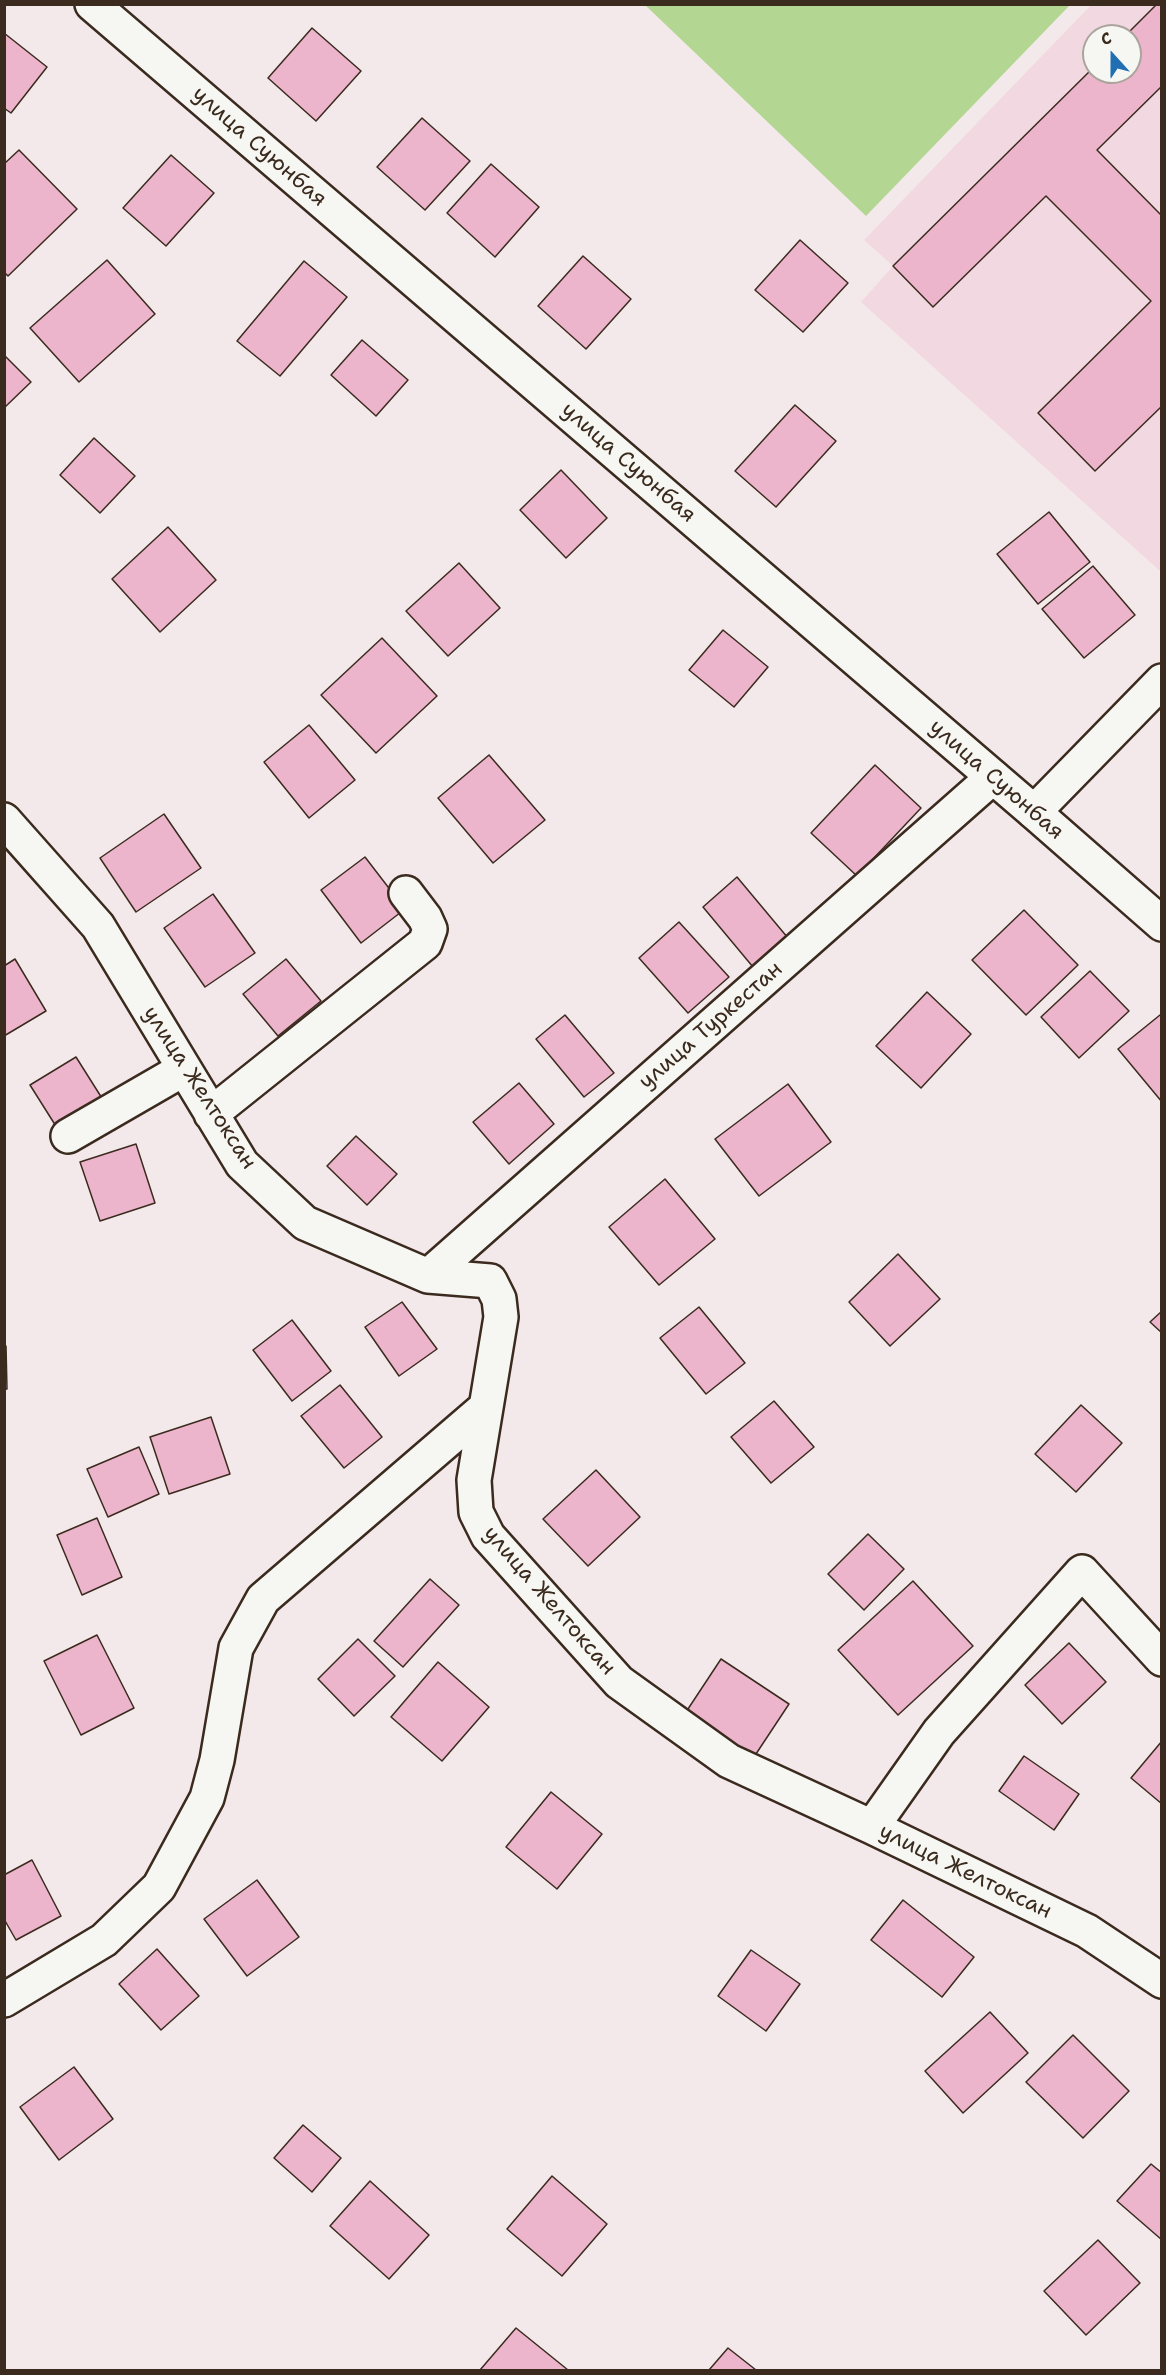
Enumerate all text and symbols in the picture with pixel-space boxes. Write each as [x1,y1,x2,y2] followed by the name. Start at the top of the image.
[1082,24,1142,84] north arrow
[1098,27,1114,50] text: С
[186,81,332,213] street label: улица Суюнбая
[555,397,701,529] street label: улица Суюнбая
[923,714,1069,846] street label: улица Суюнбая
[634,957,788,1095] street label: улица Туркестан
[137,1002,261,1174] street label: улица Желтоксан
[477,1521,621,1681] street label: улица Желтоксан
[874,1819,1056,1925] street label: улица Желтоксан

